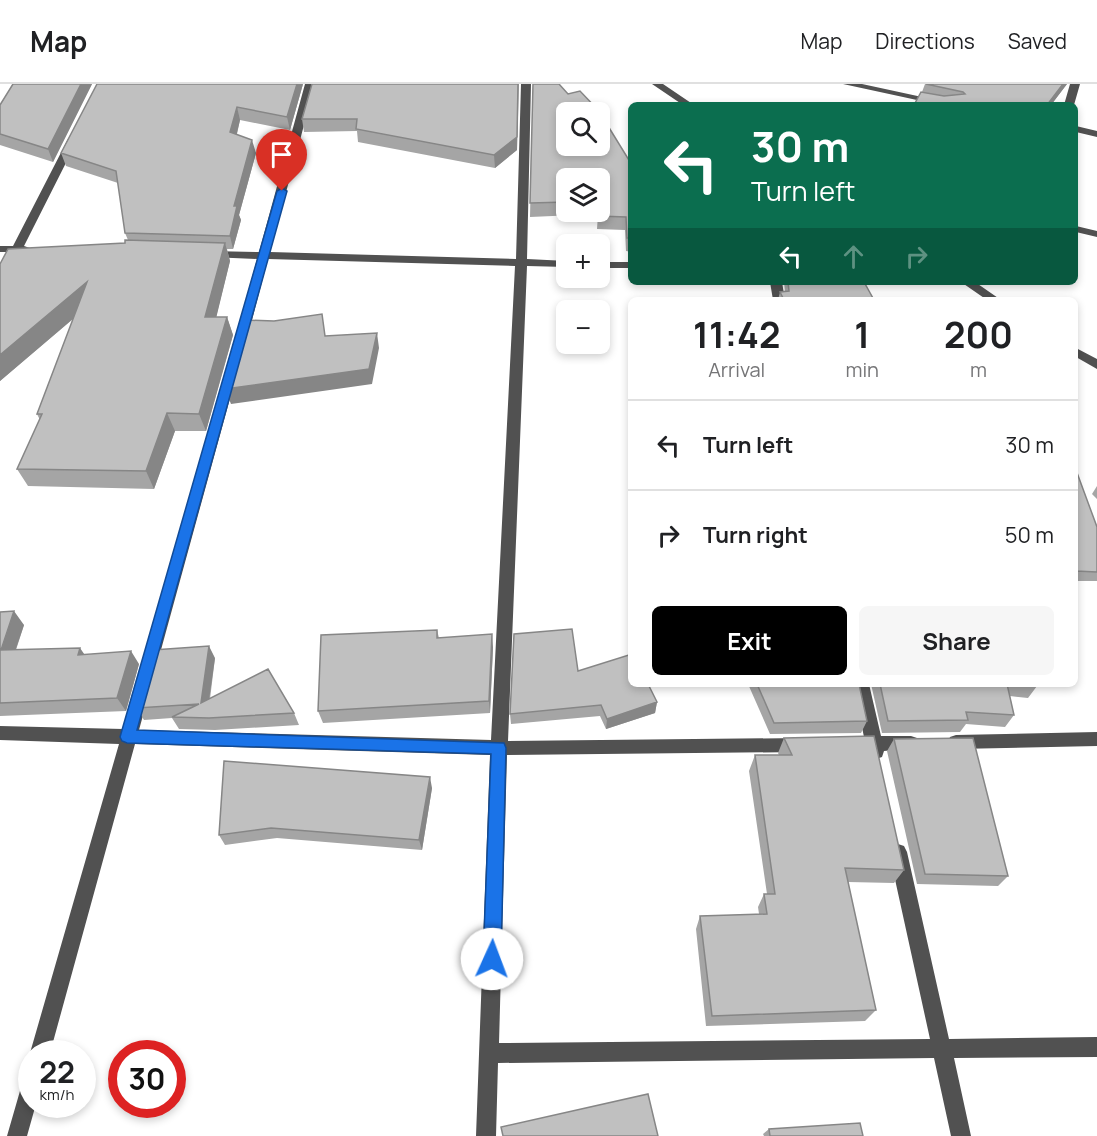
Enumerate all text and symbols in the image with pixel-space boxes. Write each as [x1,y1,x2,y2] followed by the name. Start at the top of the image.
[30,22,87,60] text: Map
[801,27,842,55] text: Map
[875,27,975,55] text: Directions
[1008,27,1067,55] text: Saved
[556,102,610,354] map controls
[556,102,610,156] button: search
[751,117,849,175] text: 30 m
[652,126,730,204] icon: left
[256,129,307,191] pin
[265,138,298,171] icon: arrive
[556,168,610,222] button: layers
[751,172,855,209] text: Turn left
[556,234,610,288] button: +
[774,240,807,273] icon: left
[837,240,870,273] icon: ahead
[900,240,933,273] icon: right
[556,300,610,354] button: −
[693,310,780,359] text: 11:42
[854,310,870,359] text: 1
[944,310,1013,359] text: 200
[708,356,765,383] text: Arrival
[845,356,879,383] text: min
[970,356,987,383] text: m
[652,429,685,462] icon: left
[703,430,793,460] text: Turn left
[1005,430,1054,460] text: 30 m
[652,519,685,552] icon: right
[703,520,808,550] text: Turn right
[1005,520,1054,550] text: 50 m
[652,606,847,675] button: Exit
[859,606,1054,675] button: Share
[460,927,524,991] position arrow
[108,1040,186,1118] speed limit sign: 30
[39,1051,75,1092] text: 22
[40,1084,74,1105] text: km/h

